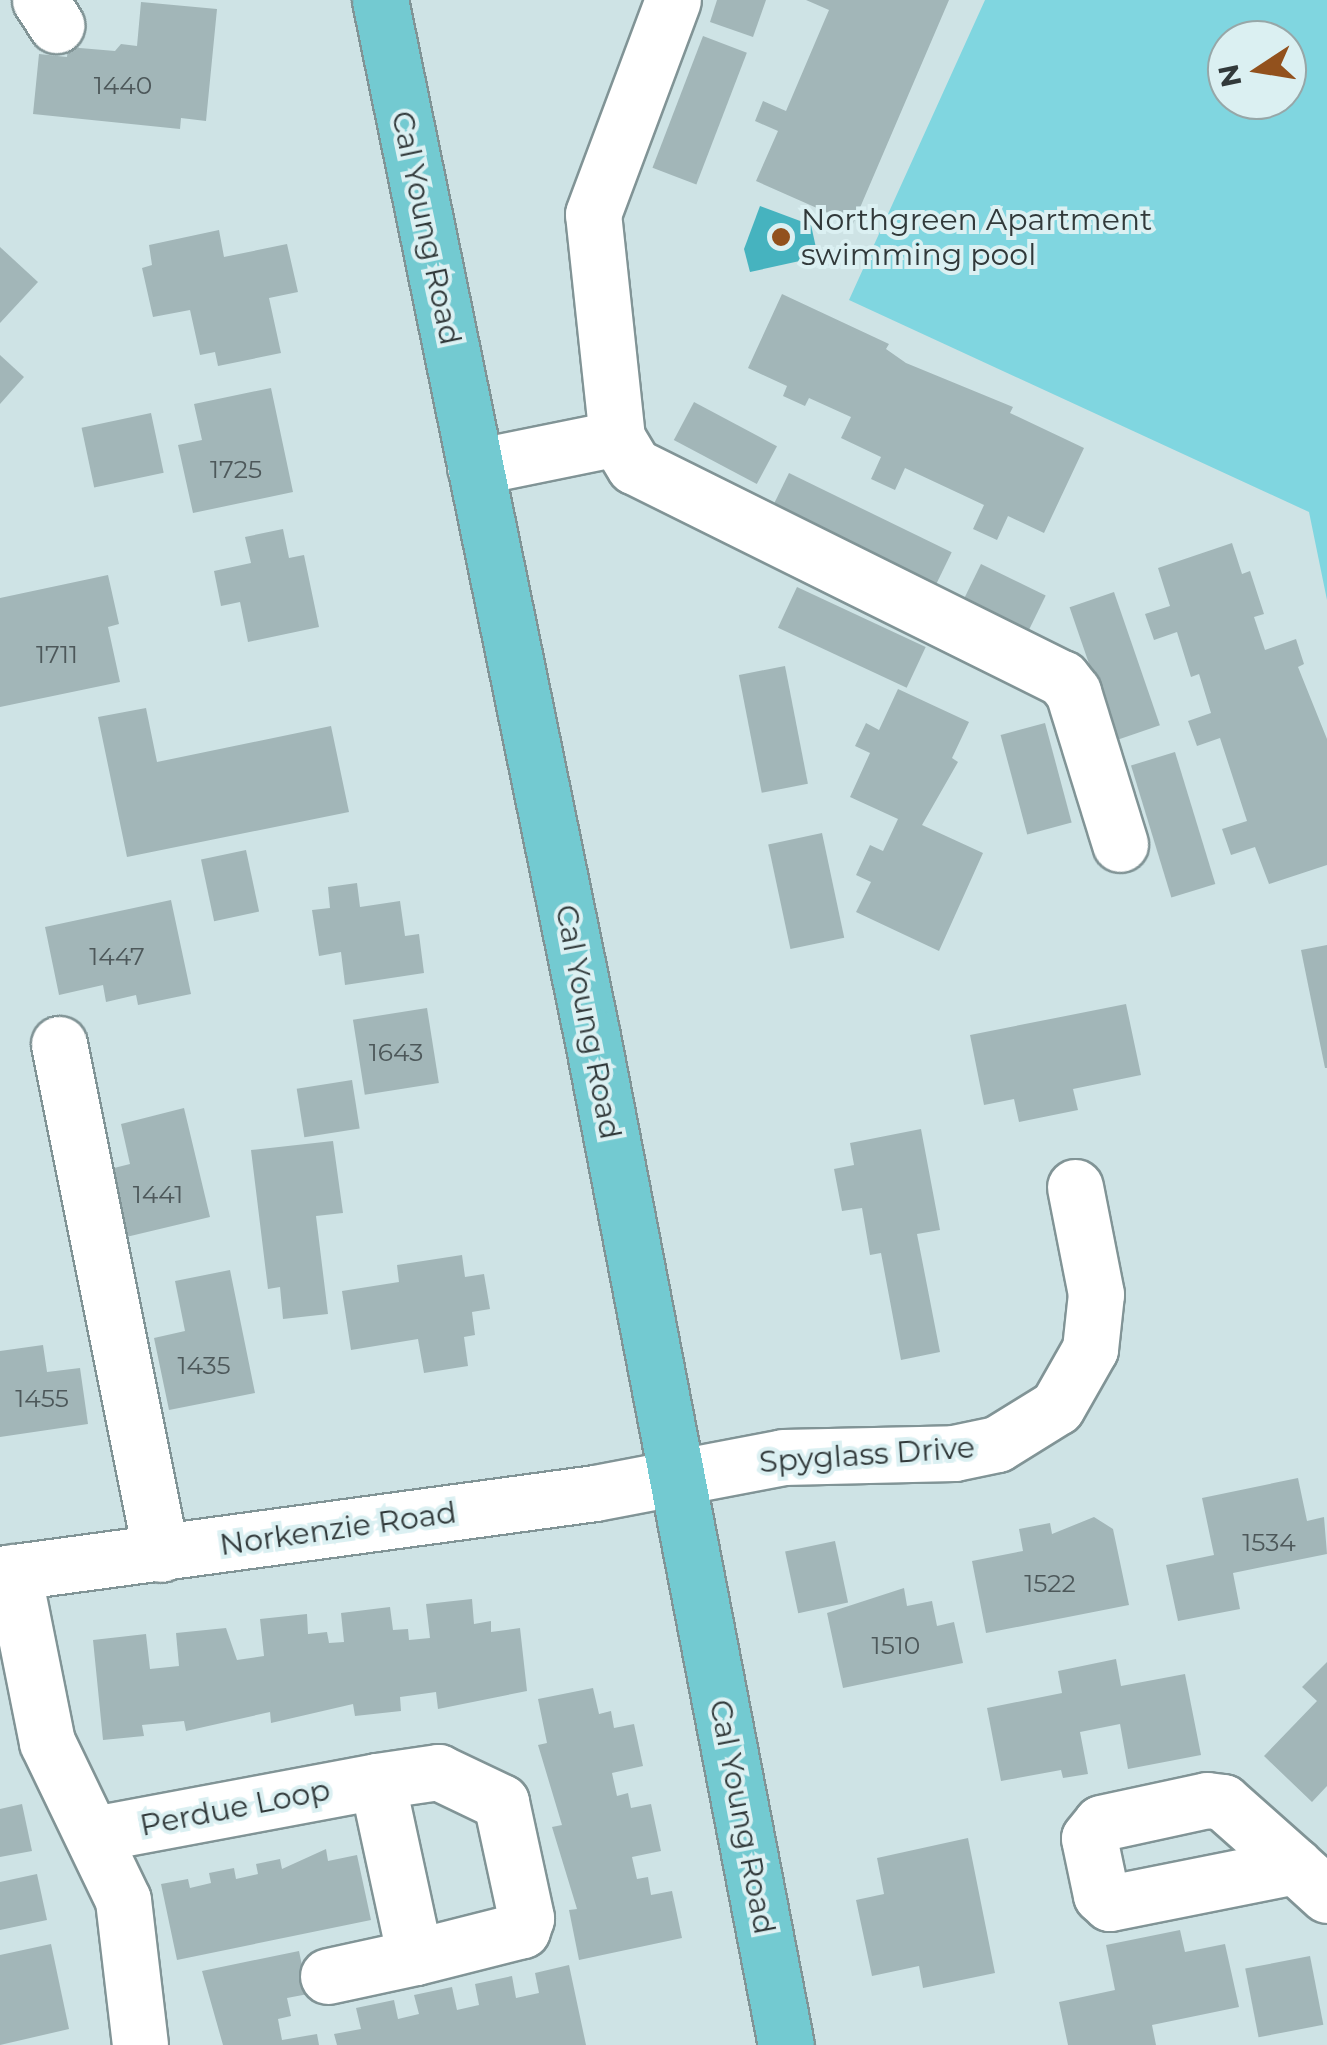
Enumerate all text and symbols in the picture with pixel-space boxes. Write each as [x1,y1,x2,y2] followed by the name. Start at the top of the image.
[1207,20,1307,120] north arrow
[1211,61,1249,90] text: N
[94,70,152,100] house number: 1440
[384,108,468,348] street label: Cal Young Road
[801,202,1152,272] place label: Northgreen Apartment swimming pool
[770,226,792,248] marker: Northgreen Apartment swimming pool
[210,454,262,484] house number: 1725
[36,639,78,669] house number: 1711
[548,902,628,1142] street label: Cal Young Road
[89,941,145,971] house number: 1447
[369,1037,423,1067] house number: 1643
[133,1179,183,1209] house number: 1441
[177,1350,231,1380] house number: 1435
[15,1383,69,1413] house number: 1455
[758,1430,976,1480] street label: Spyglass Drive
[217,1495,459,1563] street label: Norkenzie Road
[1242,1527,1296,1557] house number: 1534
[1024,1568,1076,1598] house number: 1522
[872,1630,920,1660] house number: 1510
[702,1697,782,1937] street label: Cal Young Road
[137,1772,333,1844] street label: Perdue Loop

